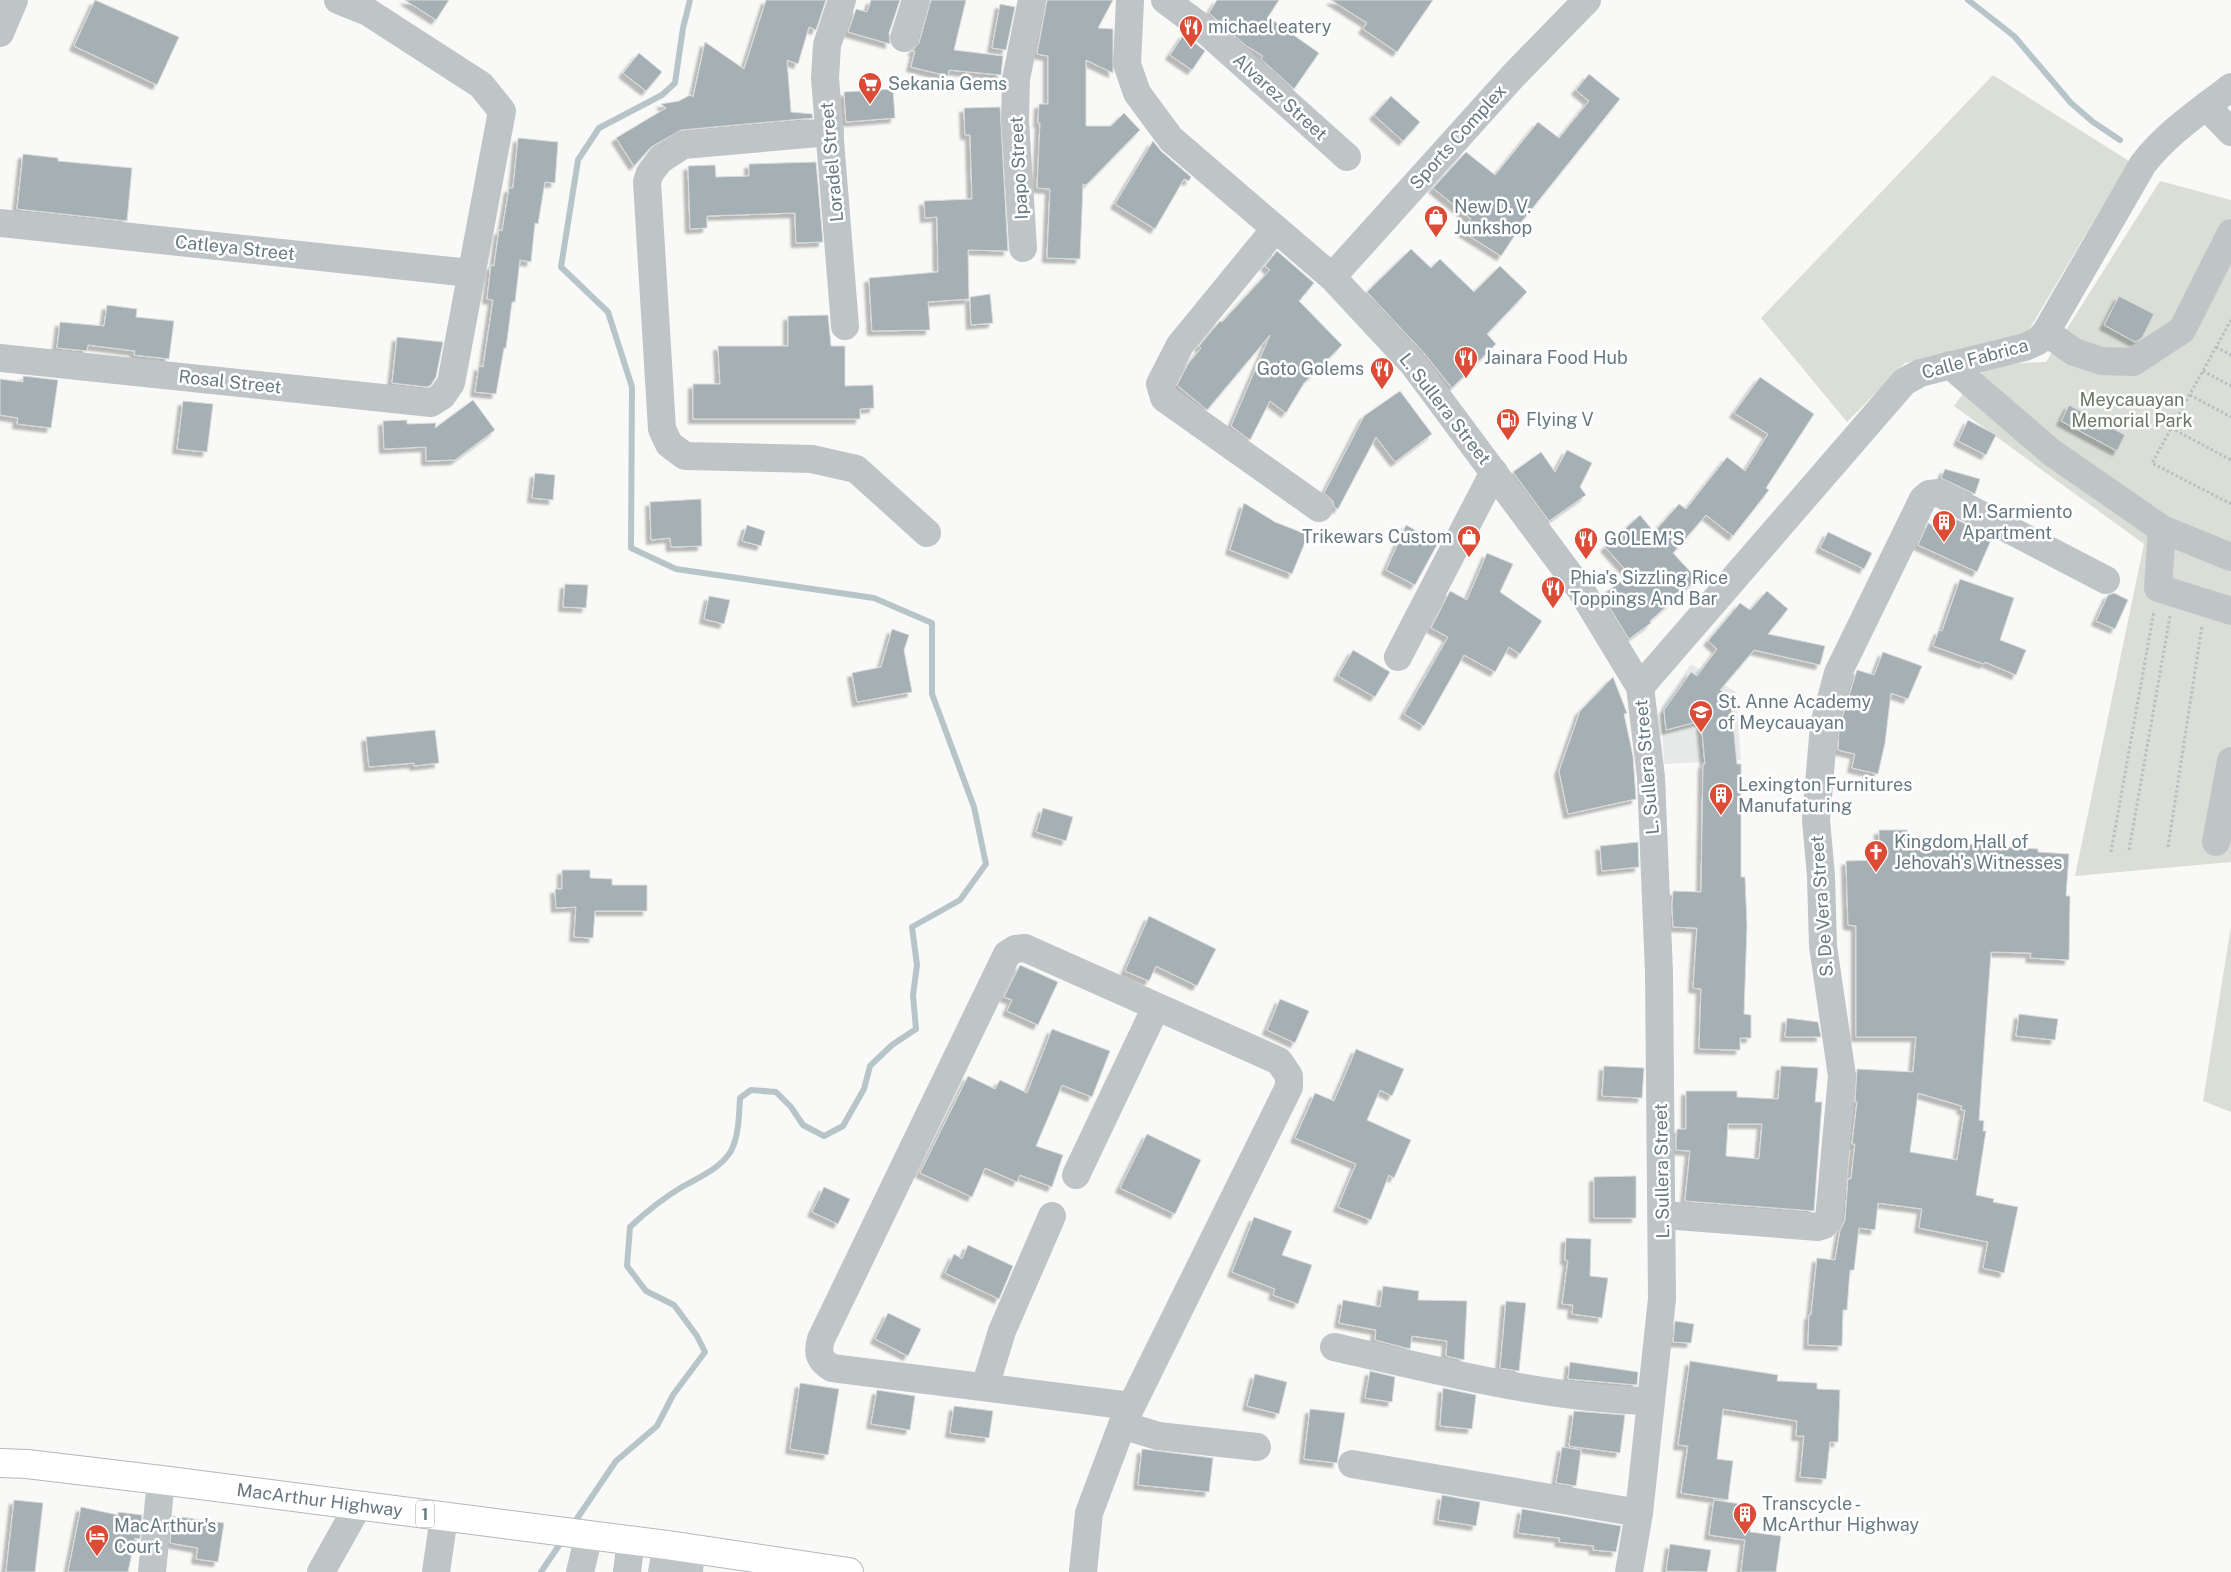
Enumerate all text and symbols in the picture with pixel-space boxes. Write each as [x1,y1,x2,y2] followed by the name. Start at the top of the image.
[1178,14,1204,48] restaurant icon: michael eatery
[1208,16,1332,37] place label: michael eatery
[1229,49,1332,144] street label: Alvarez Street
[857,71,883,105] supermarket icon: Sekania Gems
[888,73,1007,94] place label: Sekania Gems
[1405,80,1510,193] street label: Sports Complex
[816,101,847,223] street label: Loradel Street
[1005,116,1032,220] street label: Ipapo Street
[1454,196,1532,238] place label: New D. V. Junkshop
[1423,204,1449,238] shop icon: New D. V. Junkshop
[174,231,296,264] street label: Catleya Street
[1919,334,2030,383] street label: Calle Fabrica
[1453,345,1479,379] restaurant icon: Jainara Food Hub
[1484,347,1628,368] place label: Jainara Food Hub
[1395,349,1495,469] street label: L. Sullera Street
[1369,356,1395,390] restaurant icon: Goto Golems
[1257,358,1364,379] place label: Goto Golems
[177,366,283,397] street label: Rosal Street
[2071,389,2193,431] park label: Meycauayan Memorial Park
[1495,407,1521,441] fuel station icon: Flying V
[1526,409,1594,430] place label: Flying V
[1962,501,2072,543] place label: M. Sarmiento Apartment
[1931,509,1957,543] building icon: M. Sarmiento Apartment
[1456,524,1482,558] shop icon: Trikewars Custom
[1302,526,1452,547] place label: Trikewars Custom
[1573,526,1599,560] restaurant icon: GOLEM'S
[1604,528,1685,549] place label: GOLEM'S
[1570,567,1728,609] place label: Phia's Sizzling Rice Toppings And Bar
[1540,575,1566,609] restaurant icon: Phia's Sizzling Rice Toppings And Bar
[1718,691,1871,733] place label: St. Anne Academy of Meycauayan
[1630,699,1663,835] street label: L. Sullera Street
[1688,699,1714,733] school or university icon: St. Anne Academy of Meycauayan
[1738,774,1912,816] place label: Lexington Furnitures Manufaturing
[1708,782,1734,816] building icon: Lexington Furnitures Manufaturing
[1894,831,2062,873] place label: Kingdom Hall of Jehovah's Witnesses
[1806,835,1837,977] street label: S. De Vera Street
[1863,839,1889,873] church icon: Kingdom Hall of Jehovah's Witnesses
[1650,1103,1673,1239] street label: L. Sullera Street
[235,1479,404,1521] street label: MacArthur Highway
[1762,1493,1919,1535] place label: Transcycle - McArthur Highway
[416,1500,434,1528] road number: 1
[1732,1501,1758,1535] building icon: Transcycle - McArthur Highway
[114,1515,216,1557] place label: MacArthur's Court
[84,1523,110,1557] hotel icon: MacArthur's Court

